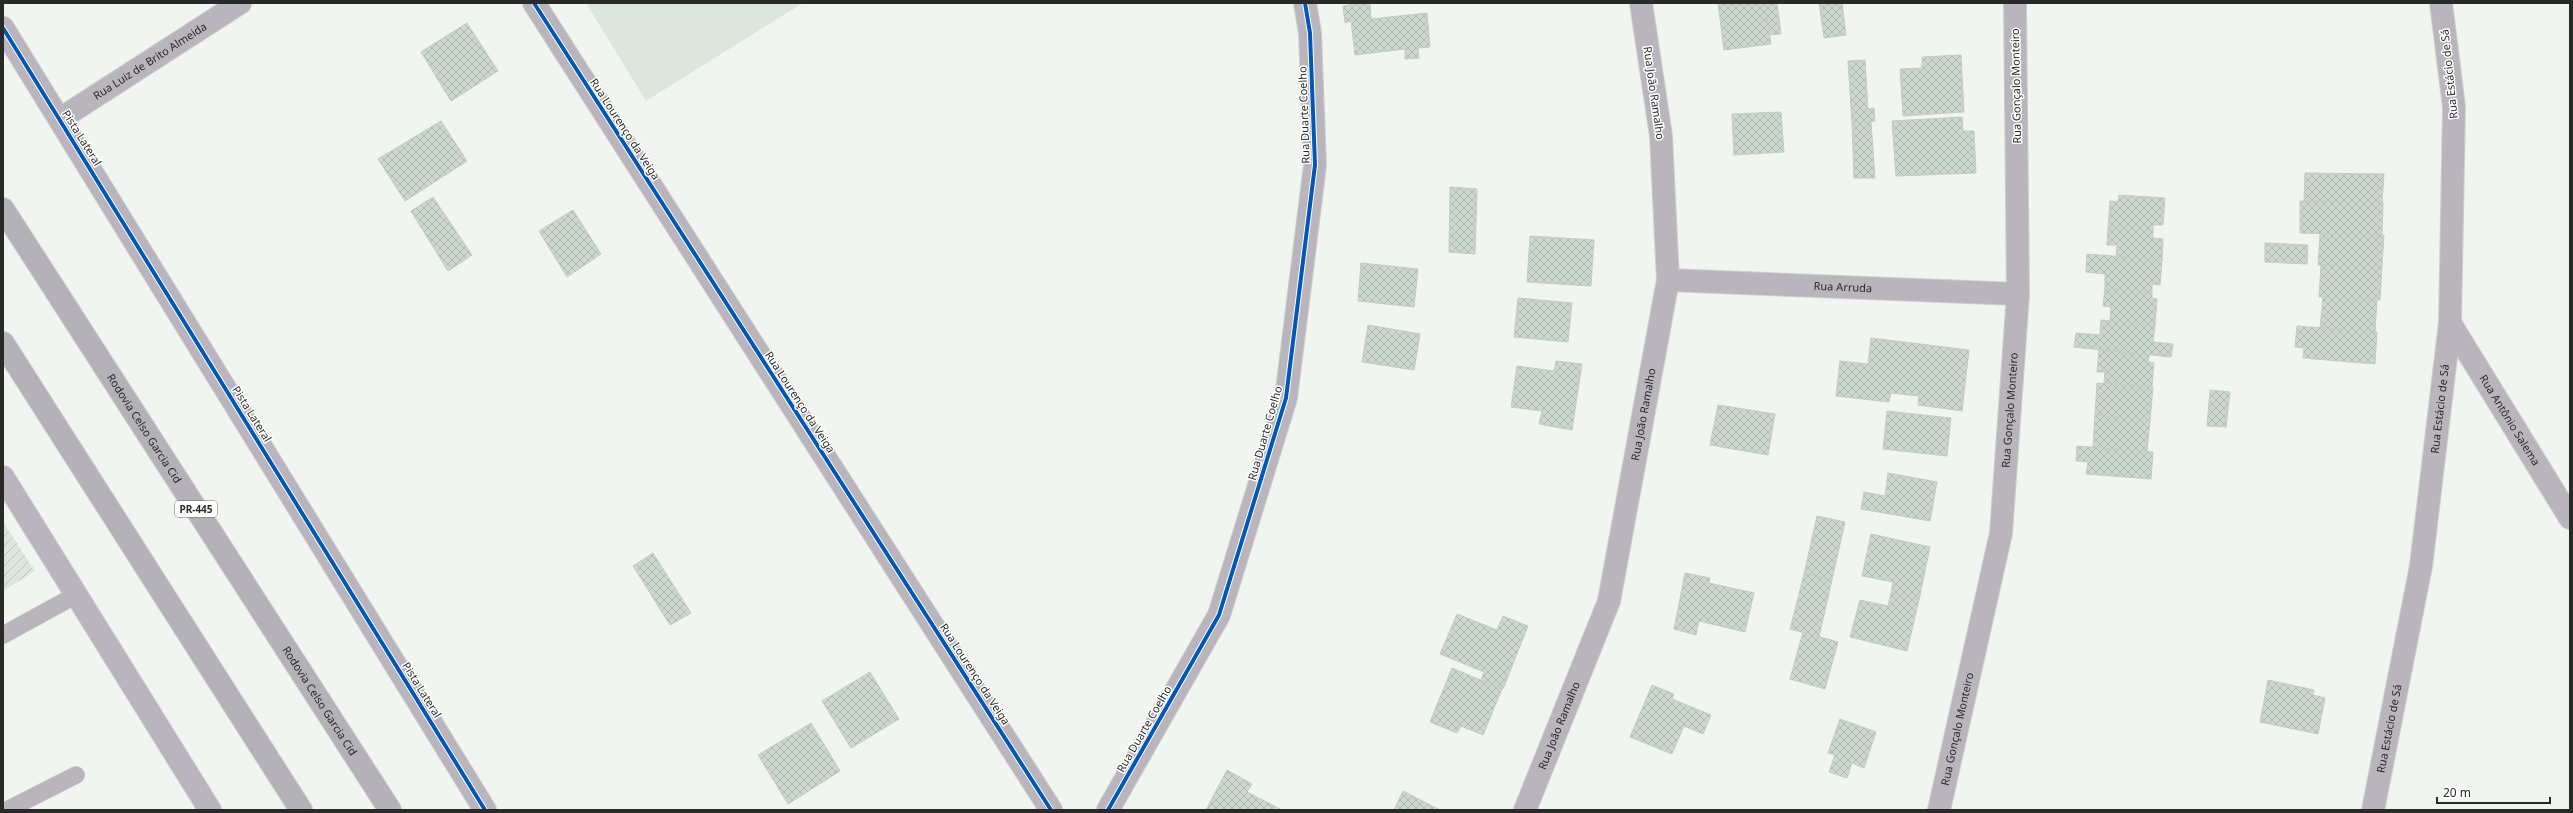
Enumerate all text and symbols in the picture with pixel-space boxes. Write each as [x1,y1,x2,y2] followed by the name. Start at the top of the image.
[90,18,209,103] street label: Rua Luiz de Brito Almeida
[2007,28,2024,144] street label: Rua Gonçalo Monteiro
[2436,29,2461,120] street label: Rua Estácio de Sá
[1641,45,1668,141] street label: Rua João Ramalho
[1294,66,1313,164] street label: Rua Duarte Coelho
[587,75,664,182] street label: Rua Lourenço da Veiga
[59,107,106,169] street label: Pista Lateral
[1813,278,1872,295] street label: Rua Arruda
[762,348,839,455] street label: Rua Lourenço da Veiga
[1998,352,2021,468] street label: Rua Gonçalo Monteiro
[2426,363,2452,454] street label: Rua Estácio de Sá
[1627,366,1659,462] street label: Rua João Ramalho
[104,371,185,486] street label: Rodovia Celso Garcia Cid
[2476,372,2544,468] street label: Rua Antônio Salema
[229,383,276,445] street label: Pista Lateral
[1244,384,1285,482] street label: Rua Duarte Coelho
[175,501,217,517] road number: PR-445
[937,620,1014,727] street label: Rua Lourenço da Veiga
[279,643,361,758] street label: Rodovia Celso Garcia Cid
[399,659,446,721] street label: Pista Lateral
[1937,671,1977,787] street label: Rua Gonçalo Monteiro
[1534,679,1583,772] street label: Rua João Ramalho
[1113,683,1175,775] street label: Rua Duarte Coelho
[2372,683,2405,774] street label: Rua Estácio de Sá
[2437,779,2550,805] scale bar
[2443,784,2471,801] text: 20 m

